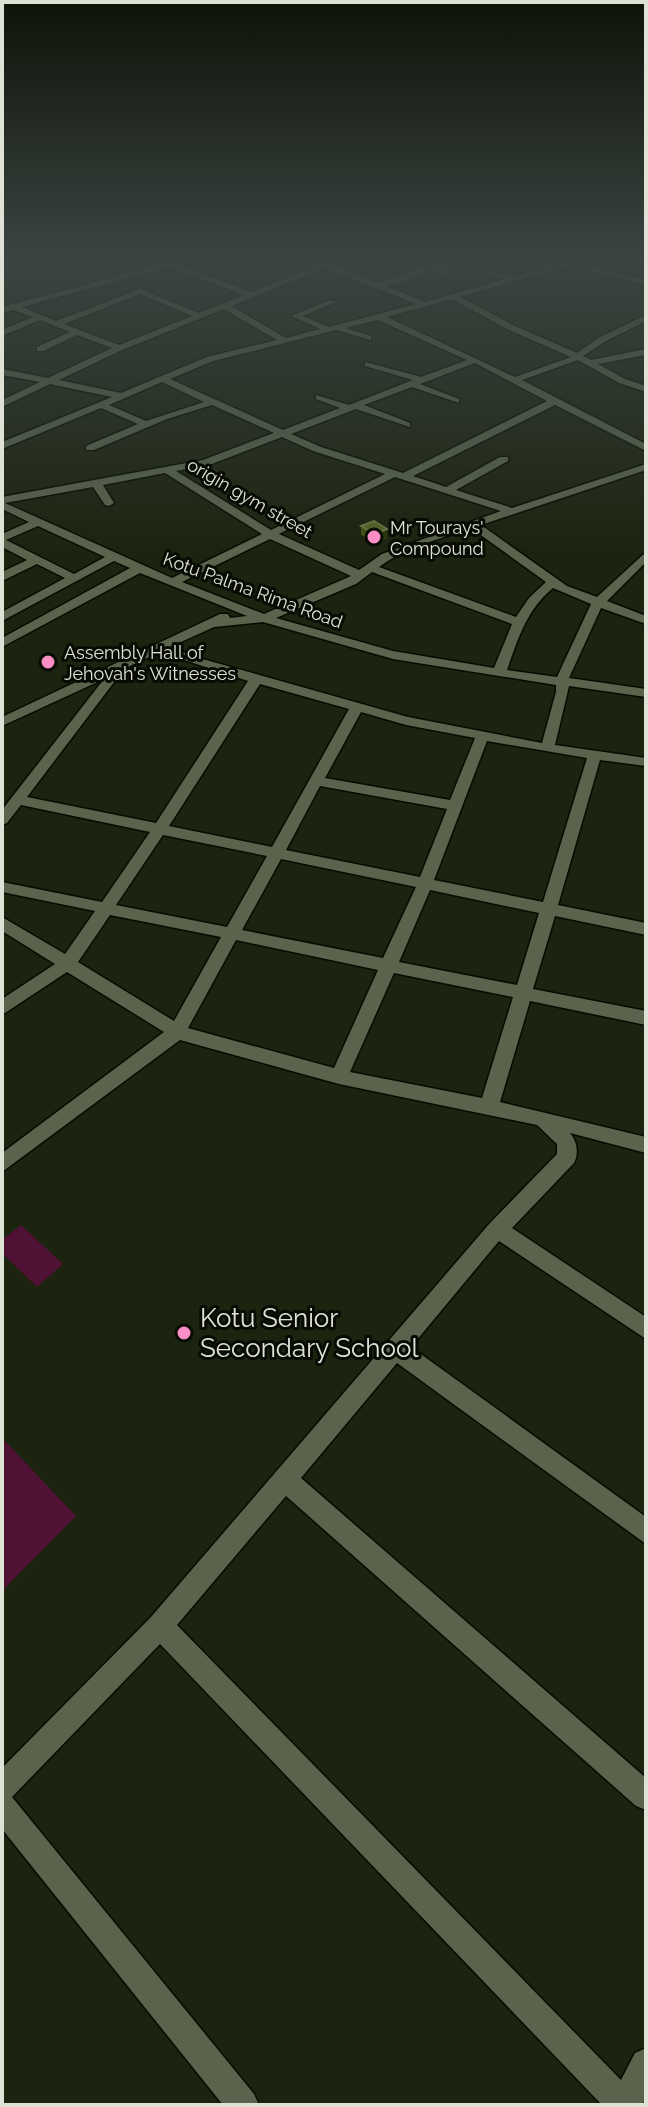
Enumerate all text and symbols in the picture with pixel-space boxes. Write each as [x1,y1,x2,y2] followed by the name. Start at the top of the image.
[184,454,316,542] street label: origin gym street
[390,517,484,559] place label: Mr Tourays' Compound
[365,528,383,546] marker: Mr Tourays' Compound
[160,548,346,632] street label: Kotu Palma Rima Road
[64,642,236,684] place label: Assembly Hall of Jehovah's Witnesses
[39,653,57,671] marker: Assembly Hall of Jehovah's Witnesses
[200,1303,419,1363] place label: Kotu Senior Secondary School
[175,1324,193,1342] marker: Kotu Senior Secondary School

